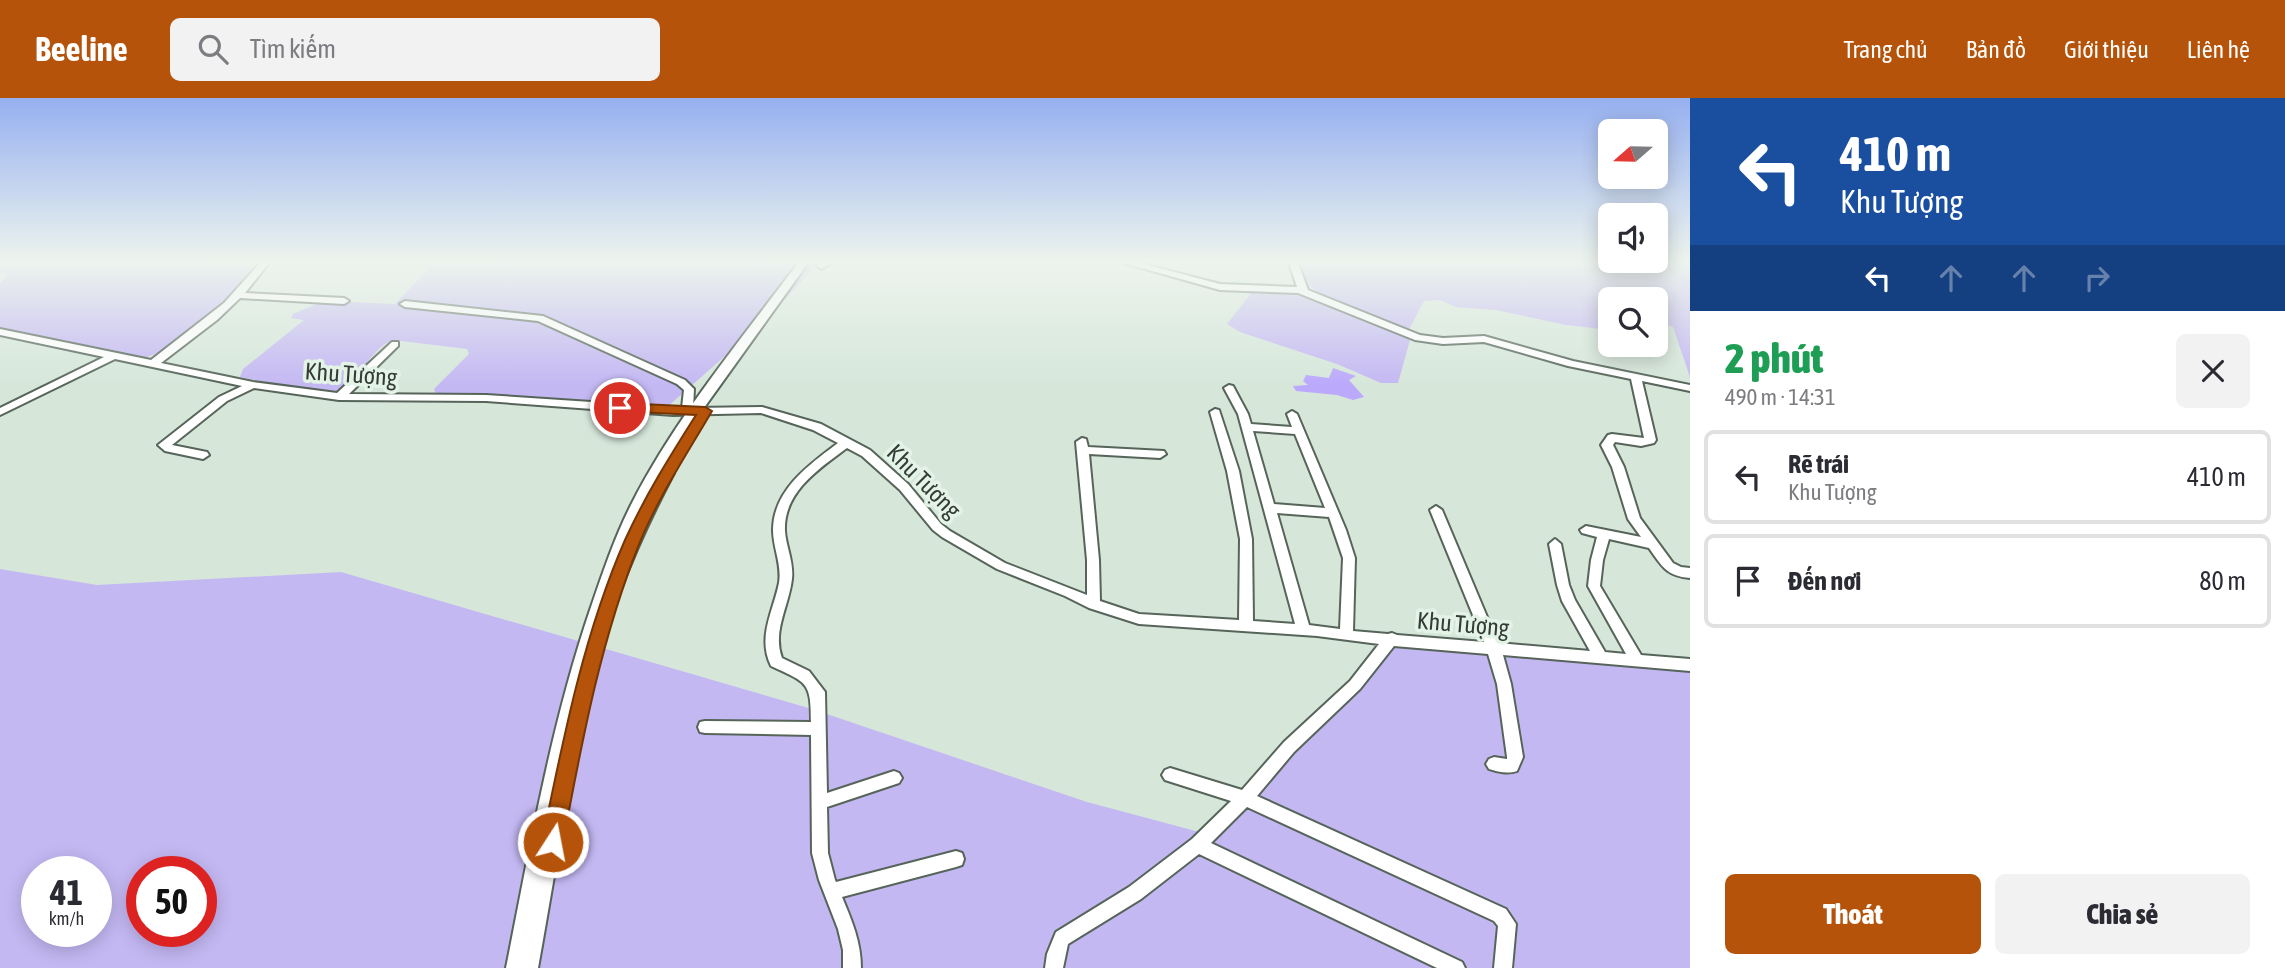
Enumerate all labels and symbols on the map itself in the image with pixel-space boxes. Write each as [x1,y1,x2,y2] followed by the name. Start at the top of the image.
[1598,119,1668,189] north arrow
[304,357,399,391] street label: Khu Tượng
[590,378,650,438] pin
[882,439,967,524] street label: Khu Tượng
[1416,607,1511,642] street label: Khu Tượng
[516,805,590,879] position arrow
[126,856,217,947] speed limit sign: 50

